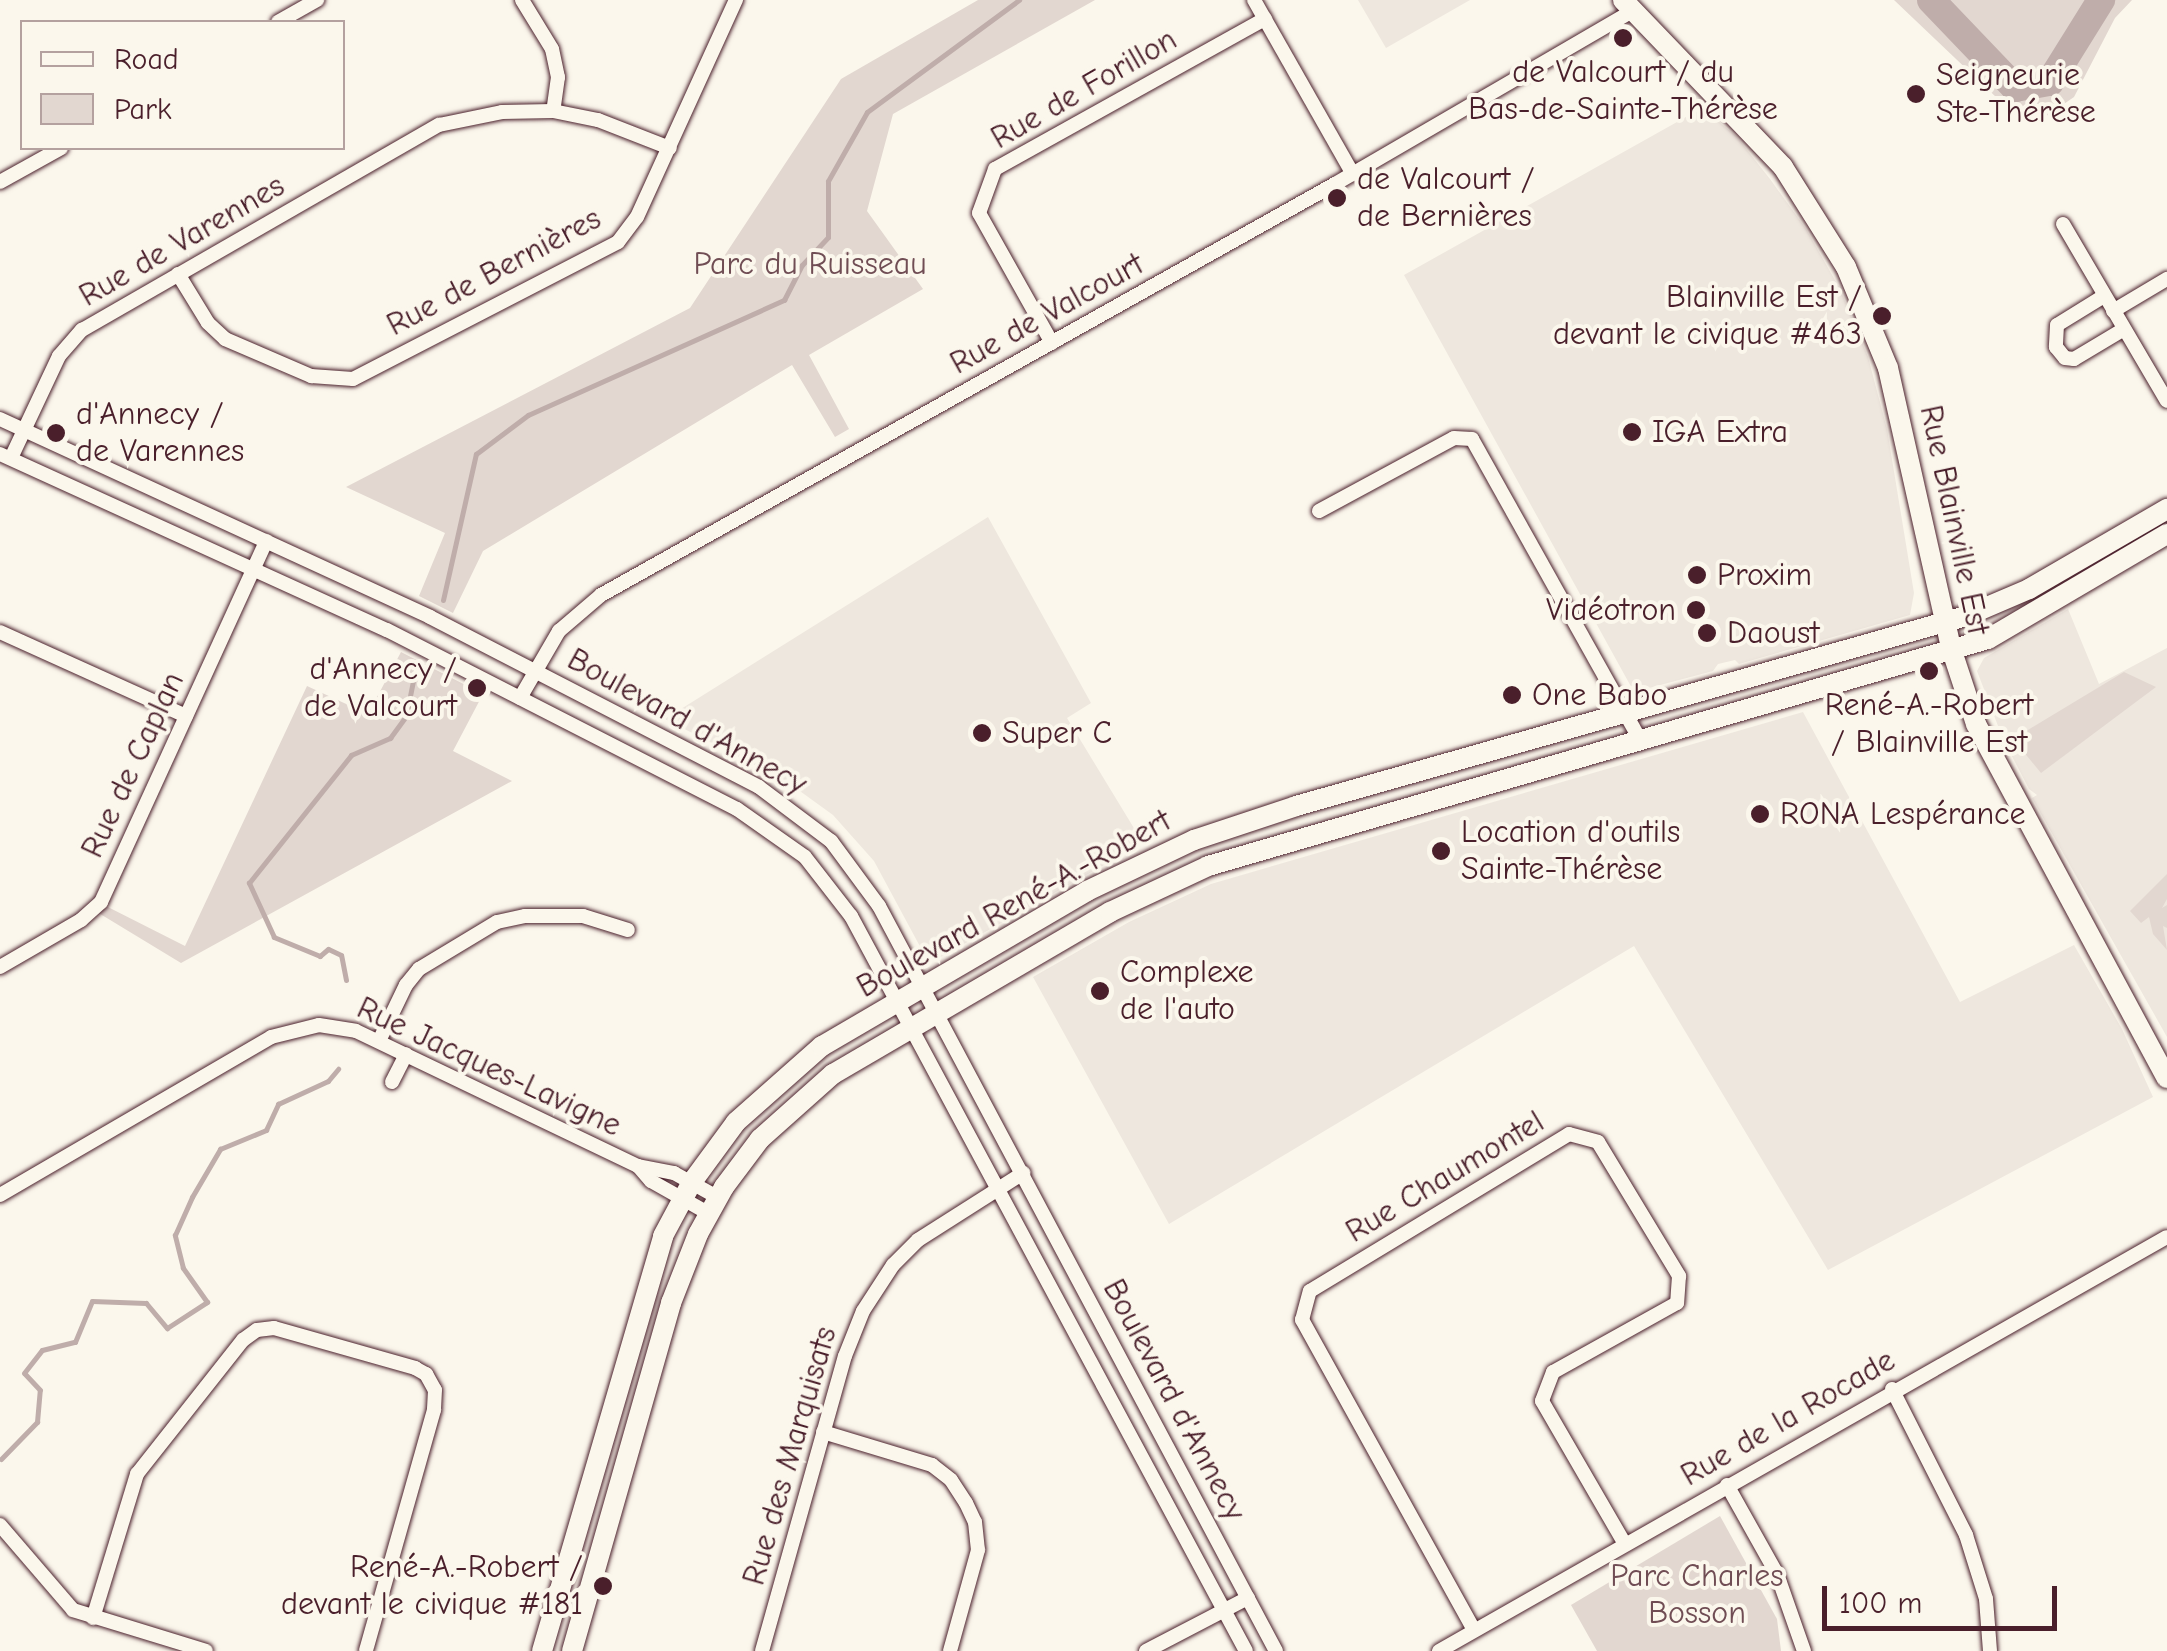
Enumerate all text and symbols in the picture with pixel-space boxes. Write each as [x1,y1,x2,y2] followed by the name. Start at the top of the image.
[20,20,345,150] legend
[984,20,1184,158] street label: Rue de Forillon
[1612,27,1634,49] marker: de Valcourt / du Bas-de-Sainte-Thérèse
[114,42,179,77] text: Road
[1468,54,1778,129] place label: de Valcourt / du Bas-de-Sainte-Thérèse
[1936,57,2096,132] place label: Seigneurie Ste-Thérèse
[1905,83,1927,105] marker: Seigneurie Ste-Thérèse
[114,92,171,127] text: Park
[1357,161,1535,236] place label: de Valcourt / de Bernières
[73,167,291,315] street label: Rue de Varennes
[1326,187,1348,209] marker: de Valcourt / de Bernières
[380,199,608,345] street label: Rue de Bernières
[693,245,927,283] park label: Parc du Ruisseau
[944,245,1150,383] street label: Rue de Valcourt
[1553,279,1862,354] place label: Blainville Est / devant le civique #463
[1871,305,1893,327] marker: Blainville Est / devant le civique #463
[76,396,244,471] place label: d'Annecy / de Varennes
[1911,402,1997,638] street label: Rue Blainville Est
[1652,413,1788,451] place label: IGA Extra
[1621,421,1643,443] marker: IGA Extra
[45,422,67,444] marker: d'Annecy / de Varennes
[1717,556,1812,594] place label: Proxim
[1686,564,1708,586] marker: Proxim
[1546,591,1676,629] place label: Vidéotron
[1685,599,1707,621] marker: Vidéotron
[1727,614,1819,652] place label: Daoust
[1696,622,1718,644] marker: Daoust
[561,640,813,804] street label: Boulevard d'Annecy
[304,651,457,726] place label: d'Annecy / de Valcourt
[1918,660,1940,682] marker: René-A.-Robert / Blainville Est
[73,666,193,864] street label: Rue de Caplan
[1532,676,1667,714] place label: One Babo
[466,677,488,699] marker: d'Annecy / de Valcourt
[1501,684,1523,706] marker: One Babo
[1825,687,2033,762] place label: René-A.-Robert / Blainville Est
[1002,714,1112,752] place label: Super C
[971,722,993,744] marker: Super C
[1780,795,2026,833] place label: RONA Lespérance
[850,802,1178,1006] street label: Boulevard René-A.-Robert
[1749,803,1771,825] marker: RONA Lespérance
[1461,814,1680,889] place label: Location d'outils Sainte-Thérèse
[1430,840,1452,862] marker: Location d'outils Sainte-Thérèse
[1120,954,1254,1029] place label: Complexe de l'auto
[1089,980,1111,1002] marker: Complexe de l'auto
[351,989,627,1145] street label: Rue Jacques-Lavigne
[1339,1103,1551,1251] street label: Rue Chaumontel
[1094,1273,1254,1527] street label: Boulevard d'Annecy
[735,1322,845,1590] street label: Rue des Marquisats
[1674,1341,1902,1495] street label: Rue de la Rocade
[281,1549,583,1624] place label: René-A.-Robert / devant le civique #181
[1610,1558,1784,1633] park label: Parc Charles Bosson
[1827,1566,2062,1628] scale bar
[592,1575,614,1597] marker: René-A.-Robert / devant le civique #181
[1839,1586,1922,1621] text: 100 m

